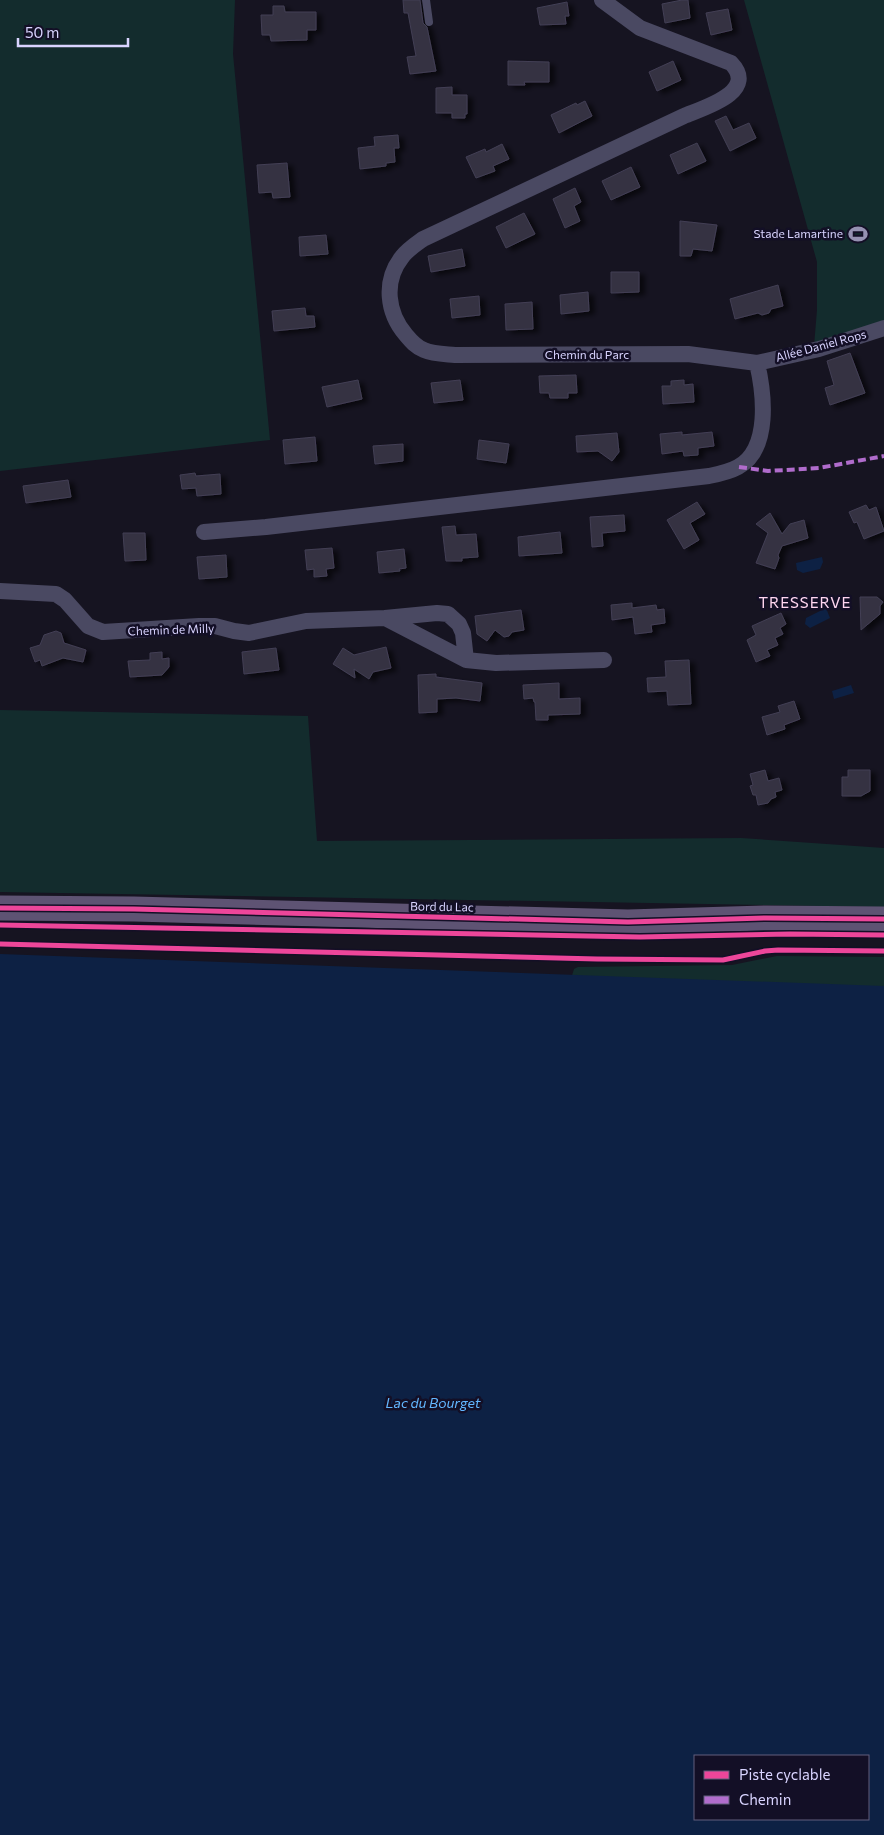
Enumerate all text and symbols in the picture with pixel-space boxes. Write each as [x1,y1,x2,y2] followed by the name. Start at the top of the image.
[18,15,128,47] scale bar
[25,23,59,41] text: 50 m
[847,223,869,245] sports icon: Stade Lamartine
[753,226,843,240] place label: Stade Lamartine
[774,326,868,364] street label: Allée Daniel Rops
[545,347,629,361] street label: Chemin du Parc
[758,593,852,611] district label: TRESSERVE
[127,620,214,638] street label: Chemin de Milly
[410,898,474,914] street label: Bord du Lac
[386,1394,481,1411] water label: Lac du Bourget
[694,1755,869,1820] legend
[739,1765,831,1783] text: Piste cyclable
[739,1790,791,1808] text: Chemin

